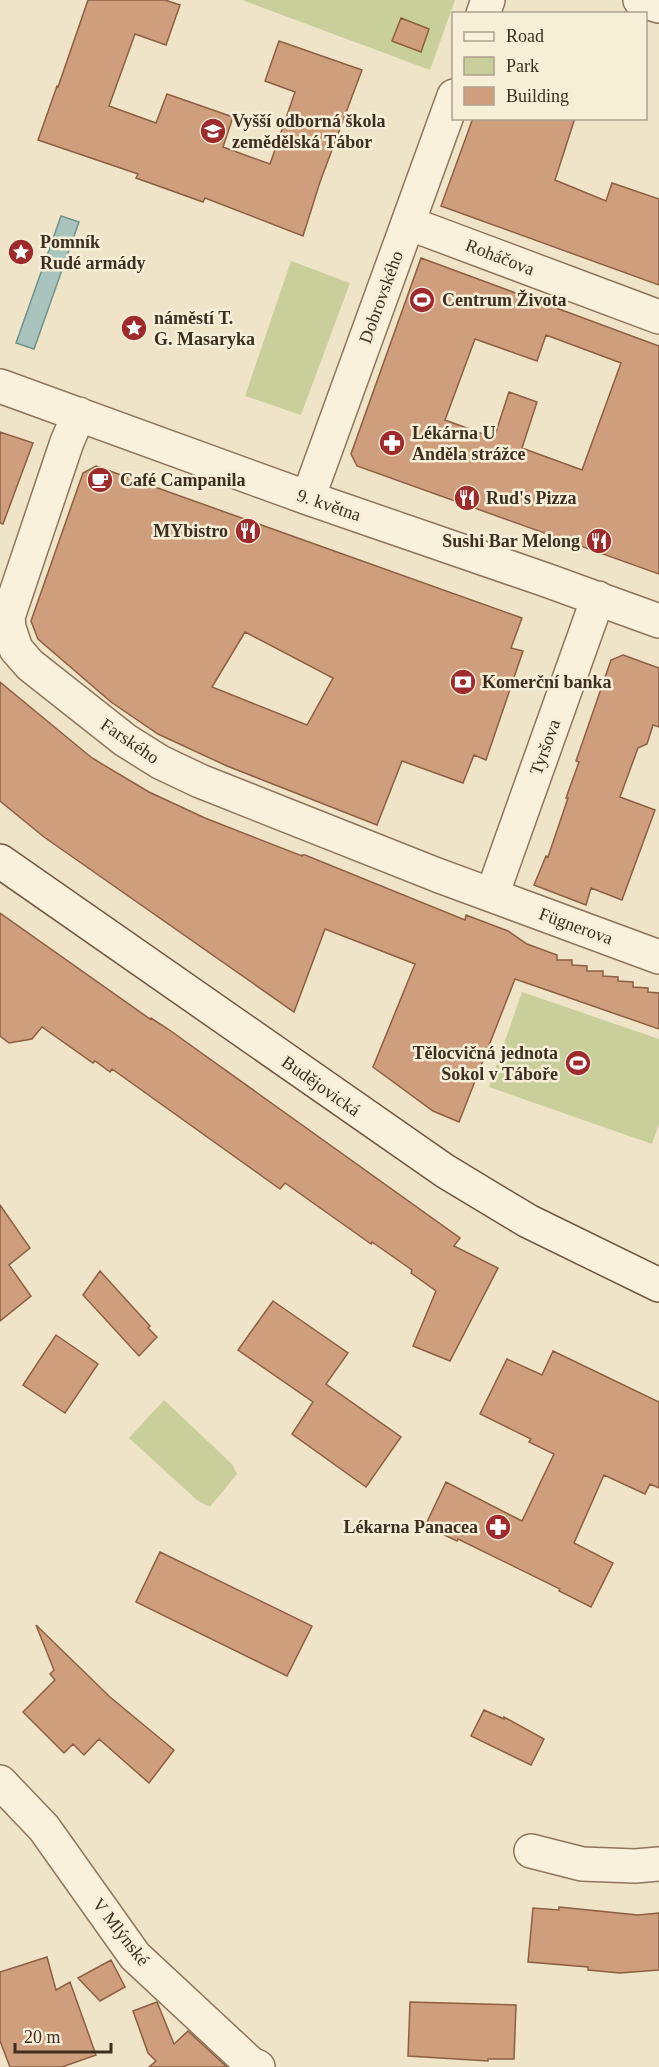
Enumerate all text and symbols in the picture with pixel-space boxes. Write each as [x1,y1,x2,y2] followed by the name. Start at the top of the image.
[452,12,647,120] legend
[506,26,544,46] text: Road
[506,56,539,76] text: Park
[506,86,569,106] text: Building
[232,111,385,152] place label: Vyšší odborná škola zemědělská Tábor
[198,116,228,146] school or university icon: Vyšší odborná škola zemědělská Tábor
[40,232,146,273] place label: Pomník Rudé armády
[463,235,537,279] street label: Roháčova
[6,237,36,267] place icon: Pomník Rudé armády
[355,248,407,346] street label: Dobrovského
[407,285,437,315] sports icon: Centrum Života
[442,289,567,310] place label: Centrum Života
[154,308,255,349] place label: náměstí T. G. Masaryka
[119,313,149,343] place icon: náměstí T. G. Masaryka
[412,423,525,464] place label: Lékárna U Anděla strážce
[377,428,407,458] pharmacy icon: Lékárna U Anděla strážce
[85,465,115,495] cafe icon: Café Campanila
[120,470,246,490] place label: Café Campanila
[452,483,482,513] restaurant icon: Rud's Pizza
[295,485,363,525] street label: 9. května
[486,488,577,508] place label: Rud's Pizza
[233,516,263,546] restaurant icon: MYbistro
[153,521,228,541] place label: MYbistro
[584,526,614,556] restaurant icon: Sushi Bar Melong
[442,531,580,551] place label: Sushi Bar Melong
[448,667,478,697] bank icon: Komerční banka
[482,672,612,692] place label: Komerční banka
[97,714,163,768] street label: Farského
[526,716,564,778] street label: Tyršova
[536,903,616,949] street label: Fügnerova
[413,1043,558,1084] place label: Tělocvičná jednota Sokol v Táboře
[563,1048,593,1078] sports icon: Tělocvičná jednota Sokol v Táboře
[278,1052,364,1120] street label: Budějovická
[483,1512,513,1542] pharmacy icon: Lékarna Panacea
[344,1517,478,1537] place label: Lékarna Panacea
[88,1894,154,1970] street label: V Mlýnské
[15,2016,111,2054] scale bar
[24,2027,61,2047] text: 20 m

